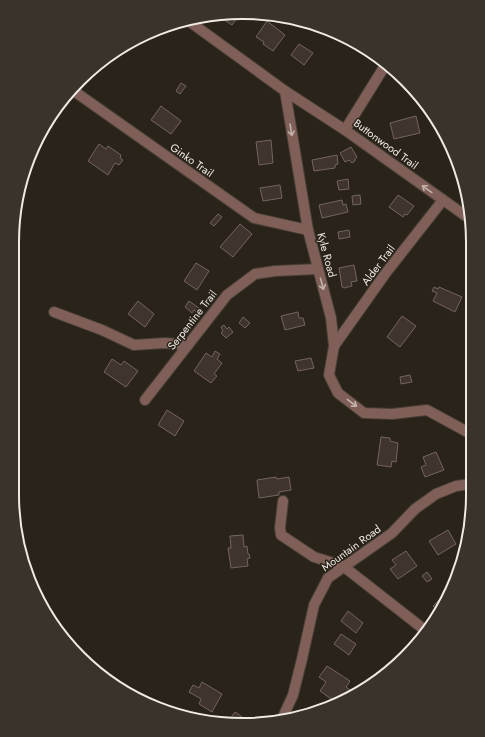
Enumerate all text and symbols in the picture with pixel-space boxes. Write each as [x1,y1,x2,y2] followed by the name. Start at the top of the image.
[350,115,422,173] street label: Buttonwood Trail
[287,123,295,136] one-way arrow
[167,139,217,181] street label: Ginko Trail
[422,185,433,193] one-way arrow
[313,231,341,279] street label: Kyle Road
[357,241,399,289] street label: Alder Trail
[319,278,327,291] one-way arrow
[163,287,221,353] street label: Serpentine Trail
[346,399,357,408] one-way arrow
[318,521,384,575] street label: Mountain Road

